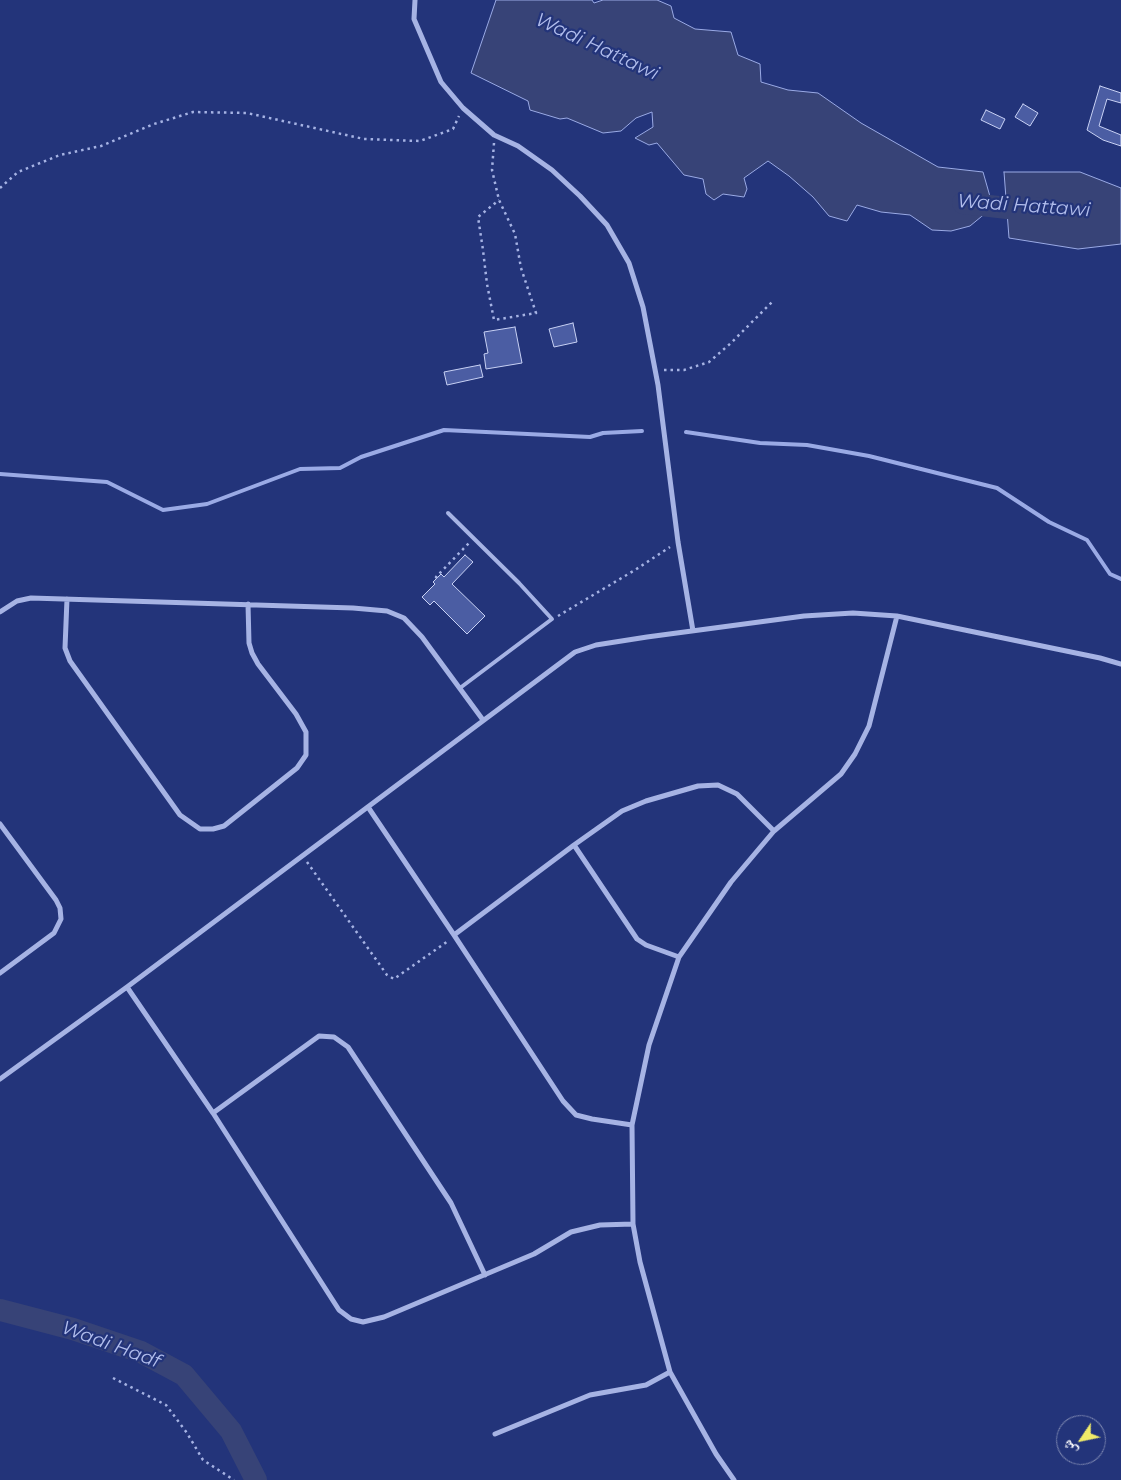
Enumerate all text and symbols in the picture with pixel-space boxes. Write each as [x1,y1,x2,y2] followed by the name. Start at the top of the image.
[532,8,662,86] water label: Wadi Hattawi
[957,190,1091,222] water label: Wadi Hattawi
[59,1317,163,1373] water label: Wadi Hadf
[1056,1415,1106,1465] north arrow
[1058,1437,1081,1459] text: ش

